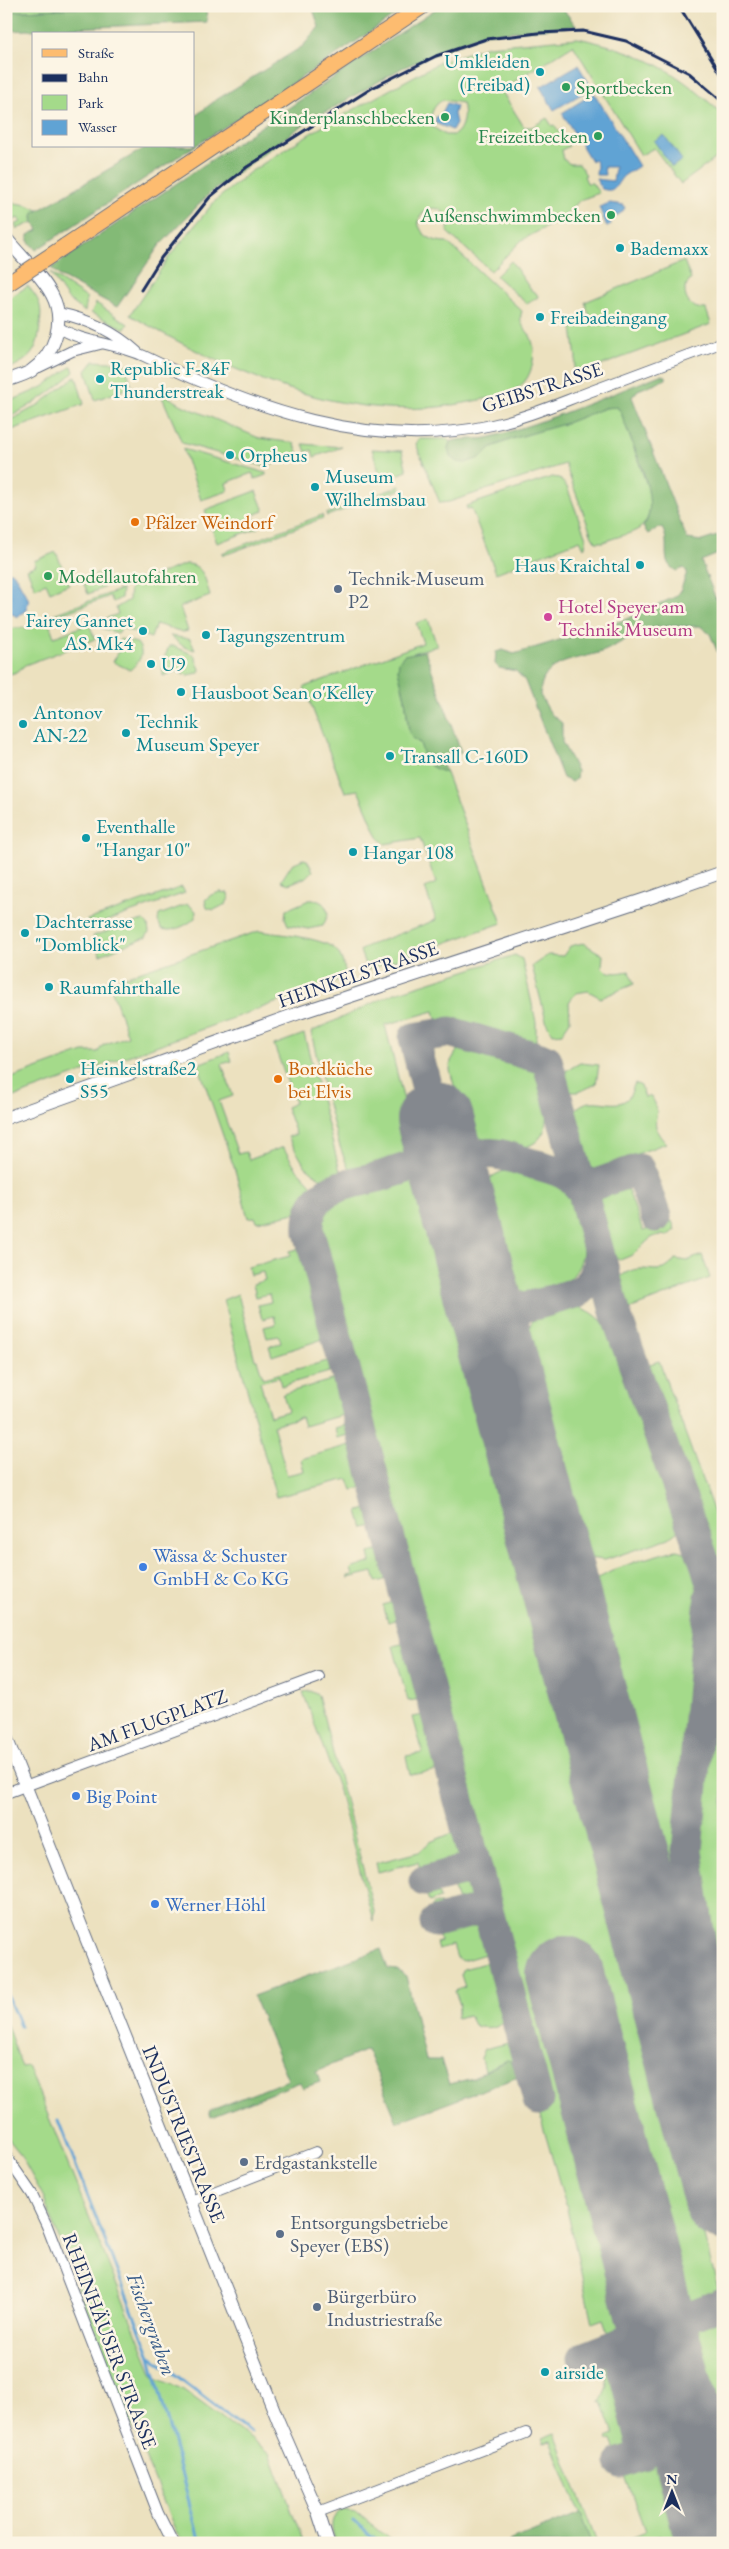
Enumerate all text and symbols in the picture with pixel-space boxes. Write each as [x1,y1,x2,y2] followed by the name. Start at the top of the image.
[32,32,195,148] legend
[78,43,114,62] text: Straße
[444,48,530,97] place label: Umkleiden (Freibad)
[534,66,546,78] marker: Umkleiden (Freibad)
[78,67,109,86] text: Bahn
[576,74,673,100] place label: Sportbecken
[560,81,572,93] marker: Sportbecken
[78,93,105,112] text: Park
[269,104,435,130] place label: Kinderplanschbecken
[439,111,451,123] marker: Kinderplanschbecken
[78,117,117,136] text: Wasser
[478,123,588,149] place label: Freizeitbecken
[592,130,604,142] marker: Freizeitbecken
[419,202,601,228] place label: Außenschwimmbecken
[605,209,617,221] marker: Außenschwimmbecken
[630,235,709,261] place label: Bademaxx
[614,242,626,254] marker: Bademaxx
[550,304,667,330] place label: Freibadeingang
[534,311,546,323] marker: Freibadeingang
[110,355,230,404] place label: Republic F-84F Thunderstreak
[478,355,606,419] street label: GEIBSTRASSE
[94,373,106,385] marker: Republic F-84F Thunderstreak
[240,442,307,468] place label: Orpheus
[224,449,236,461] marker: Orpheus
[325,463,426,512] place label: Museum Wilhelmsbau
[309,481,321,493] marker: Museum Wilhelmsbau
[145,509,276,535] place label: Pfälzer Weindorf
[129,516,141,528] marker: Pfälzer Weindorf
[514,552,630,578] place label: Haus Kraichtal
[634,559,646,571] marker: Haus Kraichtal
[58,563,197,589] place label: Modellautofahren
[348,565,485,614] place label: Technik-Museum P2
[42,570,54,582] marker: Modellautofahren
[332,583,344,595] marker: Technik-Museum P2
[558,593,694,642] place label: Hotel Speyer am Technik Museum
[25,607,134,656] place label: Fairey Gannet AS. Mk4
[542,611,554,623] marker: Hotel Speyer am Technik Museum
[216,622,346,648] place label: Tagungszentrum
[137,625,149,637] marker: Fairey Gannet AS. Mk4
[200,629,212,641] marker: Tagungszentrum
[161,651,186,677] place label: U9
[145,658,157,670] marker: U9
[191,679,374,705] place label: Hausboot Sean o'Kelley
[175,686,187,698] marker: Hausboot Sean o'Kelley
[32,699,103,748] place label: Antonov AN-22
[136,708,259,757] place label: Technik Museum Speyer
[17,718,29,730] marker: Antonov AN-22
[120,727,132,739] marker: Technik Museum Speyer
[400,743,528,769] place label: Transall C-160D
[384,750,396,762] marker: Transall C-160D
[96,813,191,862] place label: Eventhalle "Hangar 10"
[80,832,92,844] marker: Eventhalle "Hangar 10"
[363,839,454,865] place label: Hangar 108
[347,846,359,858] marker: Hangar 108
[35,908,133,957] place label: Dachterrasse "Domblick"
[19,927,31,939] marker: Dachterrasse "Domblick"
[274,934,442,1014] street label: HEINKELSTRASSE
[59,974,180,1000] place label: Raumfahrthalle
[43,981,55,993] marker: Raumfahrthalle
[80,1055,197,1104] place label: Heinkelstraße2 S55
[288,1055,373,1104] place label: Bordküche bei Elvis
[64,1073,76,1085] marker: Heinkelstraße2 S55
[272,1073,284,1085] marker: Bordküche bei Elvis
[153,1542,289,1591] place label: Wässa & Schuster GmbH & Co KG
[137,1561,149,1573] marker: Wässa & Schuster GmbH & Co KG
[82,1683,231,1758] street label: AM FLUGPLATZ
[86,1783,158,1809] place label: Big Point
[70,1790,82,1802] marker: Big Point
[165,1891,266,1917] place label: Werner Höhl
[149,1898,161,1910] marker: Werner Höhl
[137,2042,231,2226] street label: INDUSTRIESTRASSE
[254,2149,378,2175] place label: Erdgastankstelle
[238,2156,250,2168] marker: Erdgastankstelle
[290,2209,448,2258] place label: Entsorgungsbetriebe Speyer (EBS)
[274,2228,286,2240] marker: Entsorgungsbetriebe Speyer (EBS)
[57,2229,163,2453] street label: RHEINHÄUSER STRASSE
[121,2268,183,2379] water label: Fischergraben
[327,2283,443,2332] place label: Bürgerbüro Industriestraße
[311,2301,323,2313] marker: Bürgerbüro Industriestraße
[555,2359,604,2385] place label: airside
[539,2366,551,2378] marker: airside
[646,2466,696,2516] north arrow
[666,2470,678,2488] text: N

